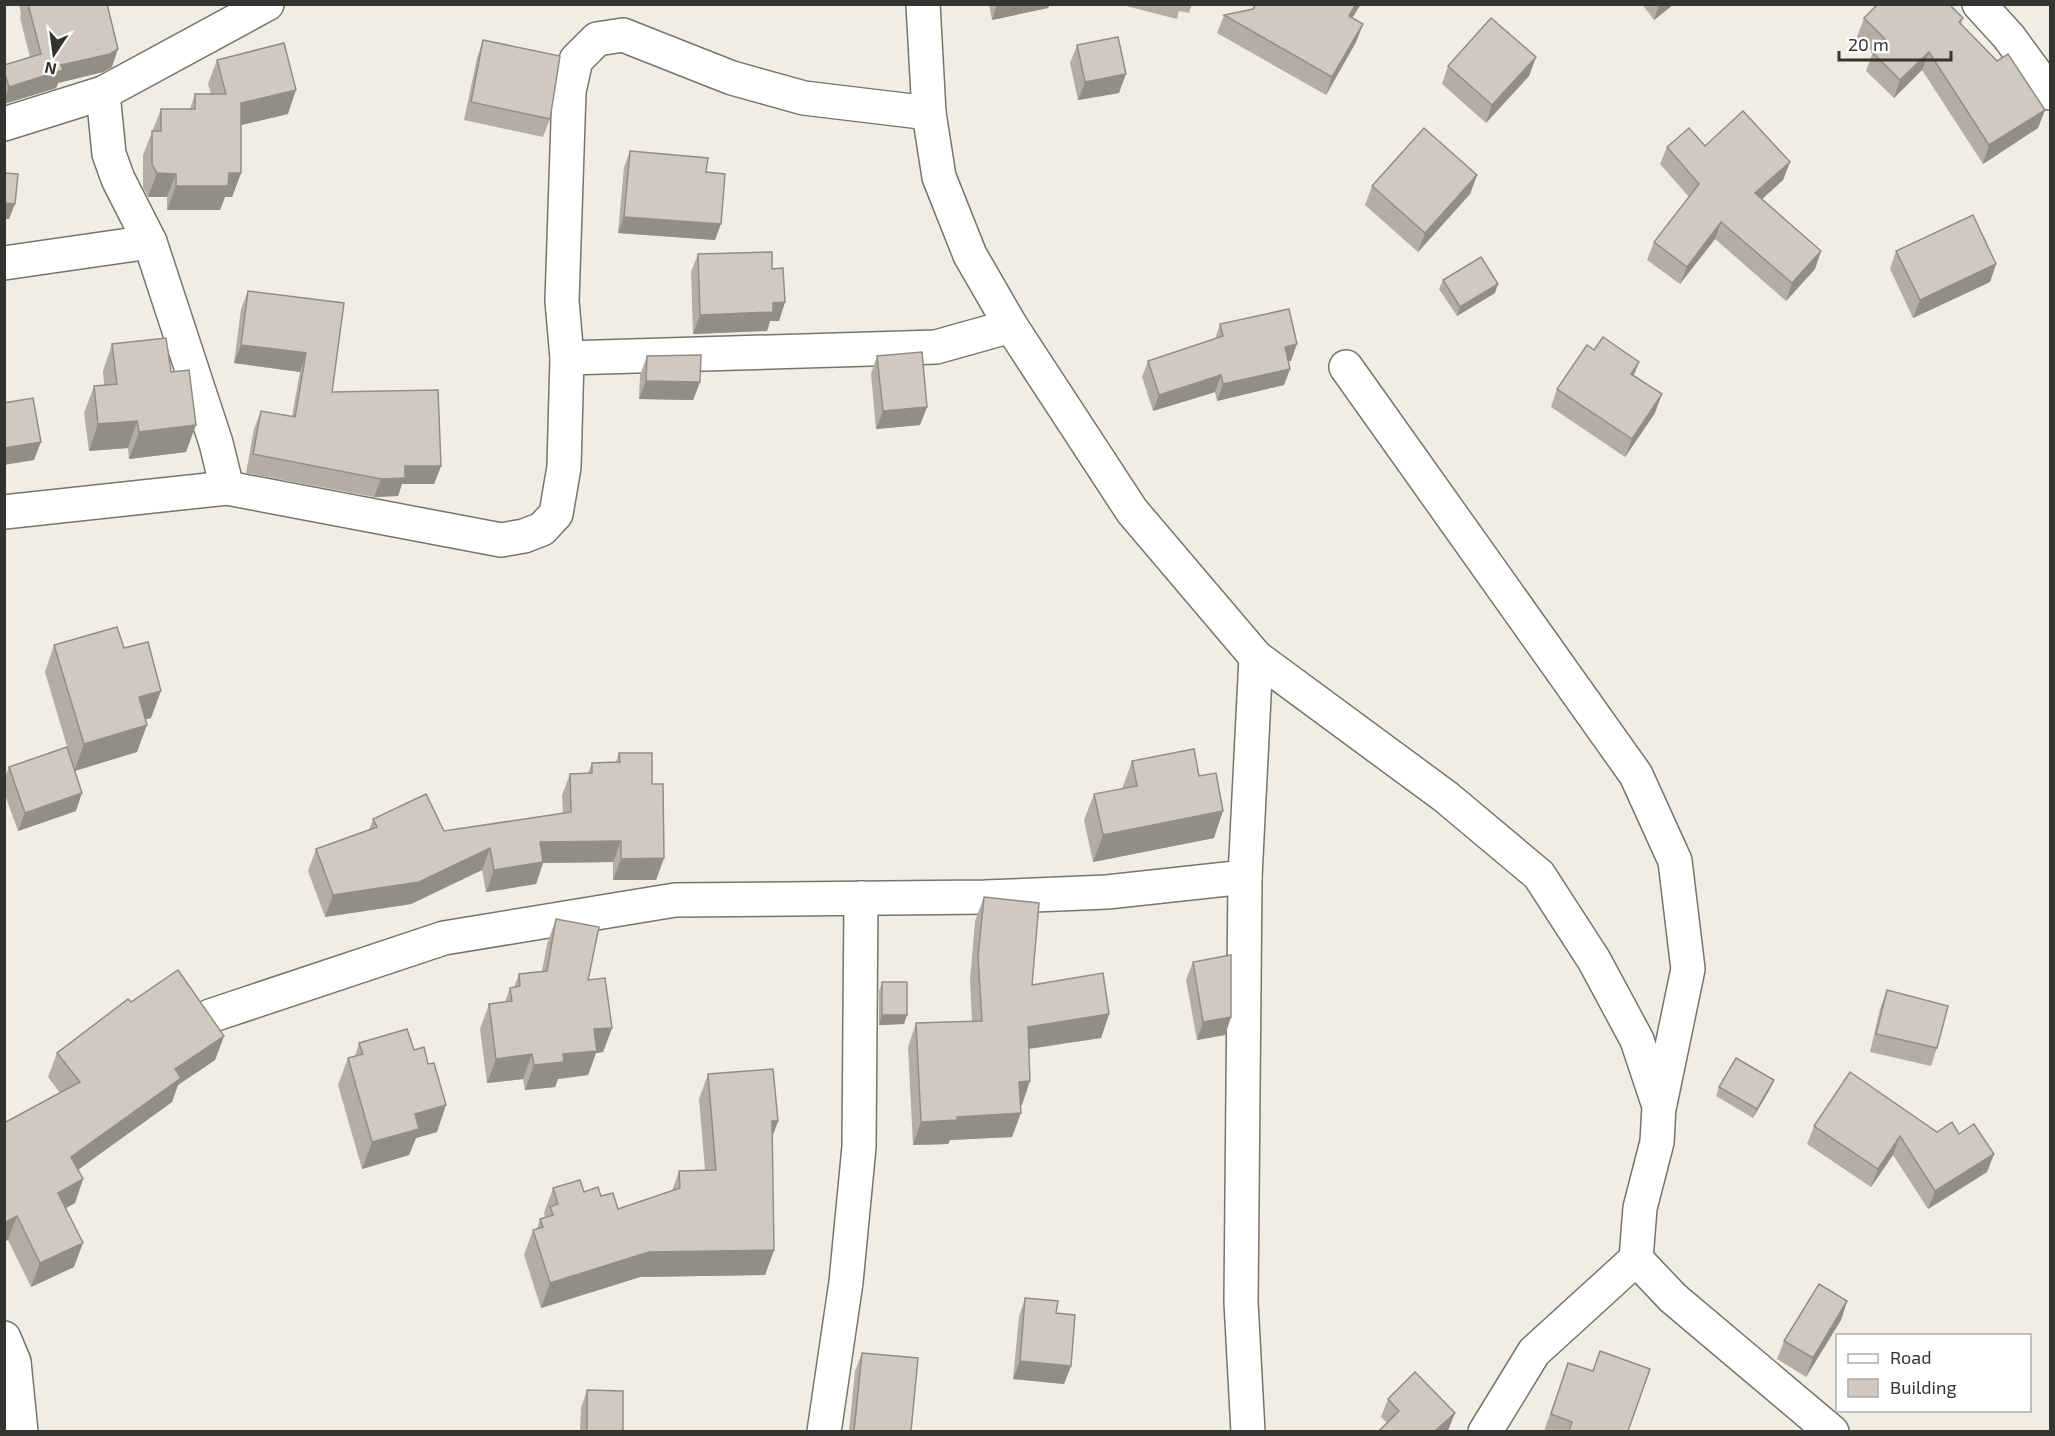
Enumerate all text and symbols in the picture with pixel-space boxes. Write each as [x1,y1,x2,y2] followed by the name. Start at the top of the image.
[24,24,84,84] north arrow
[1839,24,1952,62] scale bar
[1848,33,1889,55] text: 20 m
[43,59,58,80] text: N
[1836,1334,2031,1412] legend
[1890,1346,1931,1368] text: Road
[1890,1376,1957,1398] text: Building

